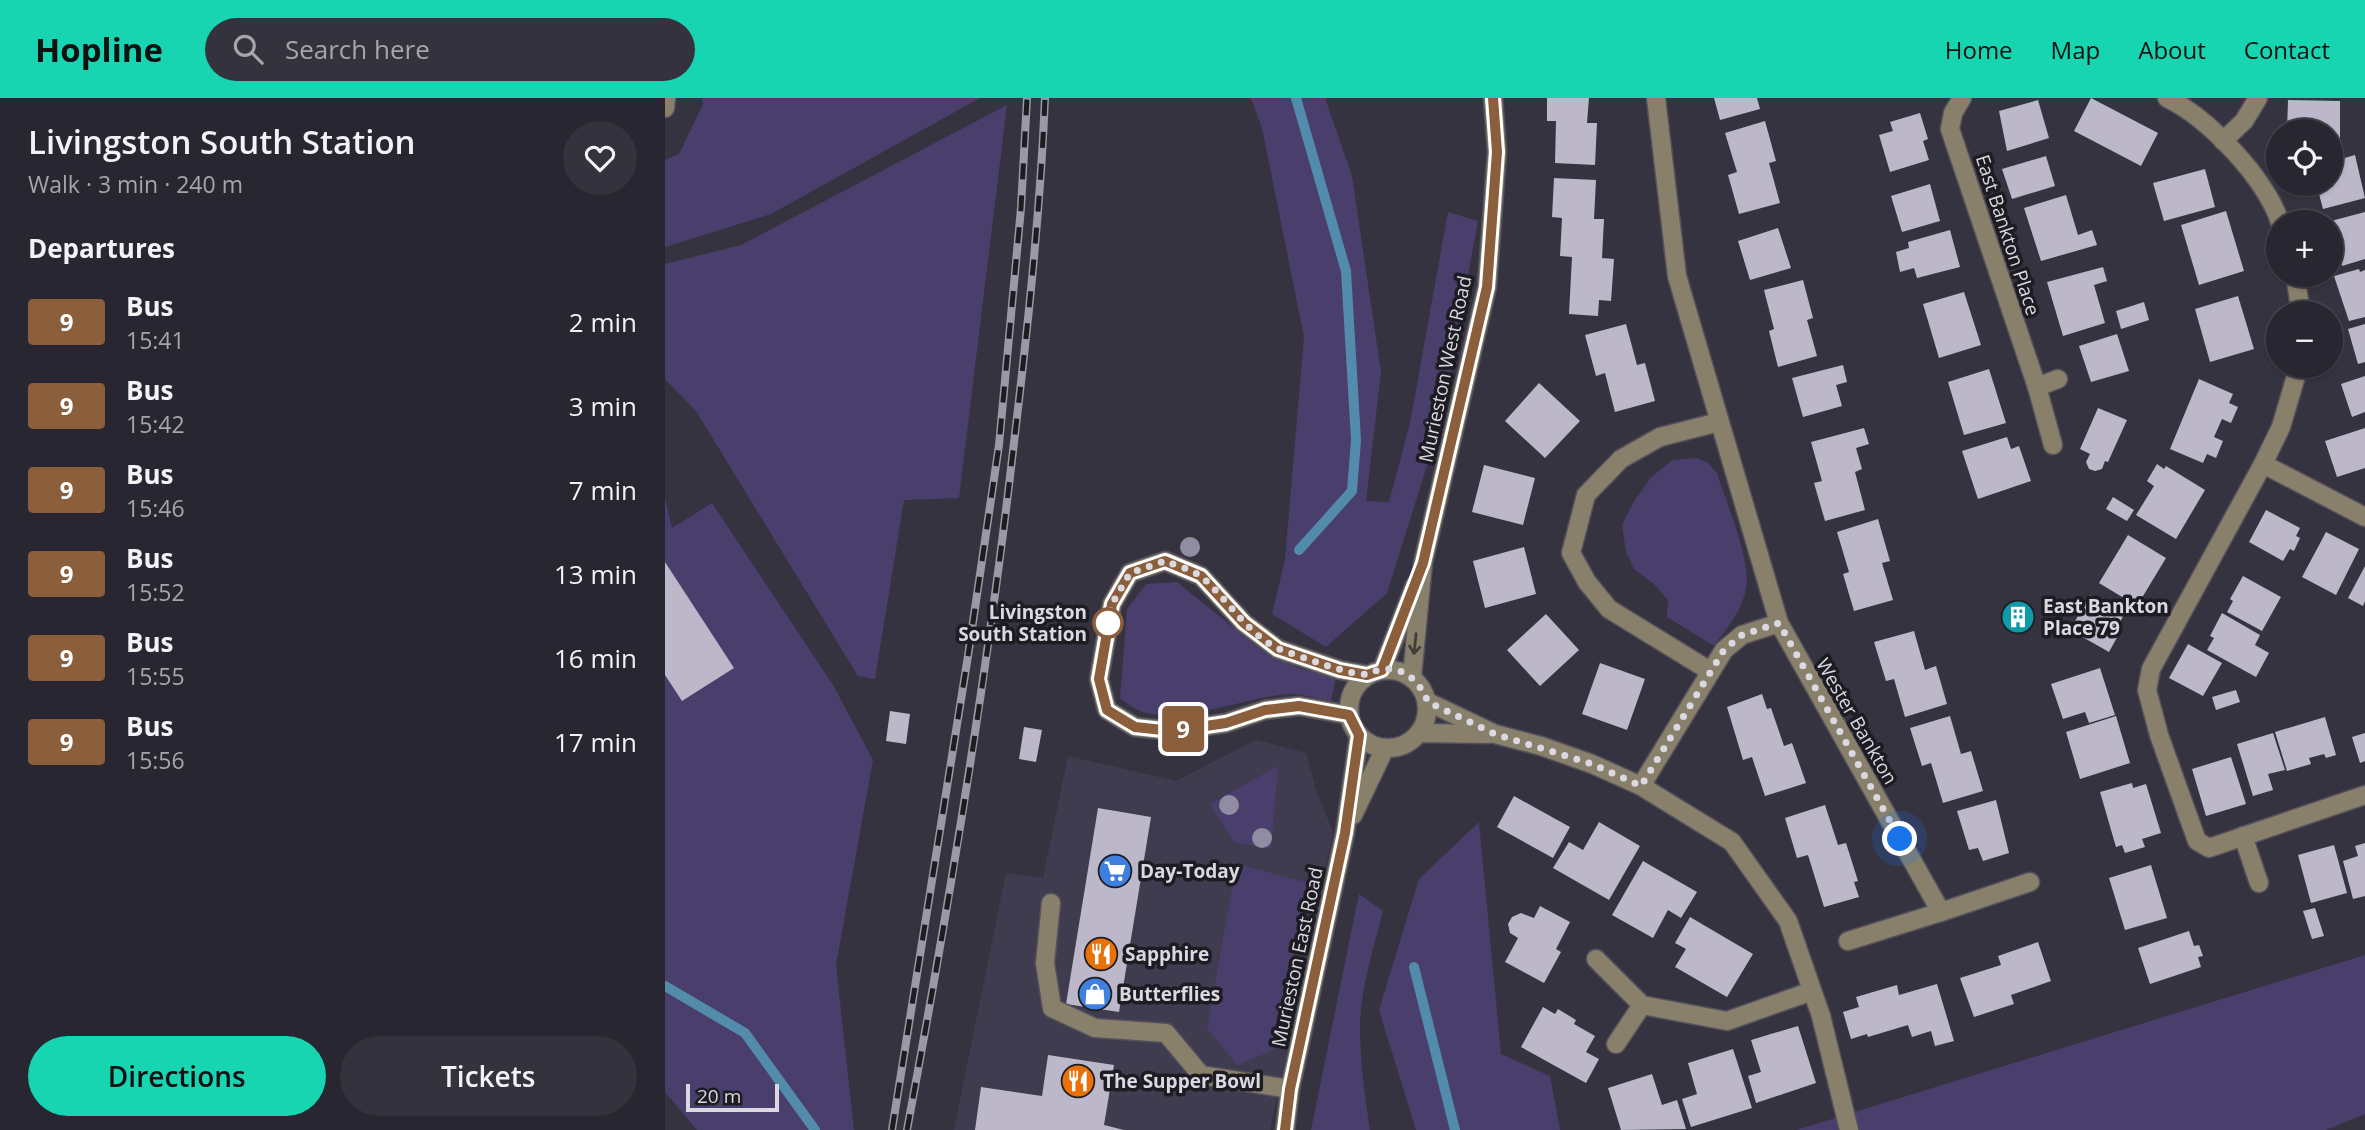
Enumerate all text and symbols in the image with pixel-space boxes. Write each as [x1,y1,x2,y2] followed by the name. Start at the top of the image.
[205,18,695,81] search box
[35,27,163,72] text: Hopline
[229,30,267,68] icon: search
[285,31,430,67] text: Search here
[1945,33,2013,66] text: Home
[2051,33,2100,66] text: Map
[2138,33,2206,66] text: About
[2244,33,2330,66] text: Contact
[28,119,416,164] text: Livingston South Station
[2266,119,2343,378] map controls
[2266,119,2343,196] button: locate
[563,121,637,195] button: heart
[1970,151,2046,319] street label: East Bankton Place
[28,168,243,200] text: Walk · 3 min · 240 m
[2266,210,2343,287] button: +
[28,230,175,266] text: Departures
[1413,273,1477,465] street label: Murieston West Road
[126,288,173,324] text: Bus
[2266,301,2343,378] button: −
[569,304,637,340] text: 2 min
[60,305,73,338] text: 9
[126,324,185,356] text: 15:41
[126,372,173,408] text: Bus
[569,388,637,424] text: 3 min
[60,389,73,422] text: 9
[126,408,185,440] text: 15:42
[126,456,173,492] text: Bus
[569,472,637,508] text: 7 min
[60,473,73,506] text: 9
[126,492,185,524] text: 15:46
[126,540,173,576] text: Bus
[554,556,637,592] text: 13 min
[60,557,73,590] text: 9
[126,576,185,608] text: 15:52
[2043,593,2169,641] place label: East Bankton Place 79
[1999,598,2037,636] building icon: East Bankton Place 79
[958,599,1087,647] place label: Livingston South Station
[1093,608,1123,638] marker: Livingston South Station
[126,624,173,660] text: Bus
[1408,633,1421,655] one-way arrow
[554,640,637,676] text: 16 min
[60,641,73,674] text: 9
[1810,653,1904,789] street label: Wester Bankton
[126,660,185,692] text: 15:55
[1160,706,1206,752] line badge: 9
[126,708,173,744] text: Bus
[1176,712,1190,745] text: 9
[554,724,637,760] text: 17 min
[60,725,73,758] text: 9
[126,744,185,776] text: 15:56
[1882,821,1917,856] your location
[1096,852,1134,890] supermarket icon: Day-Today
[1140,858,1240,884] place label: Day-Today
[1265,865,1329,1049] street label: Murieston East Road
[1082,935,1120,973] restaurant icon: Sapphire
[1125,941,1209,967] place label: Sapphire
[1076,975,1114,1013] shop icon: Butterflies
[1119,981,1220,1007] place label: Butterflies
[28,1036,326,1116] button: Directions
[340,1036,637,1116] button: Tickets
[1059,1062,1097,1100] restaurant icon: The Supper Bowl
[1103,1068,1261,1094] place label: The Supper Bowl
[686,1081,779,1113] scale bar
[697,1083,741,1109] text: 20 m

